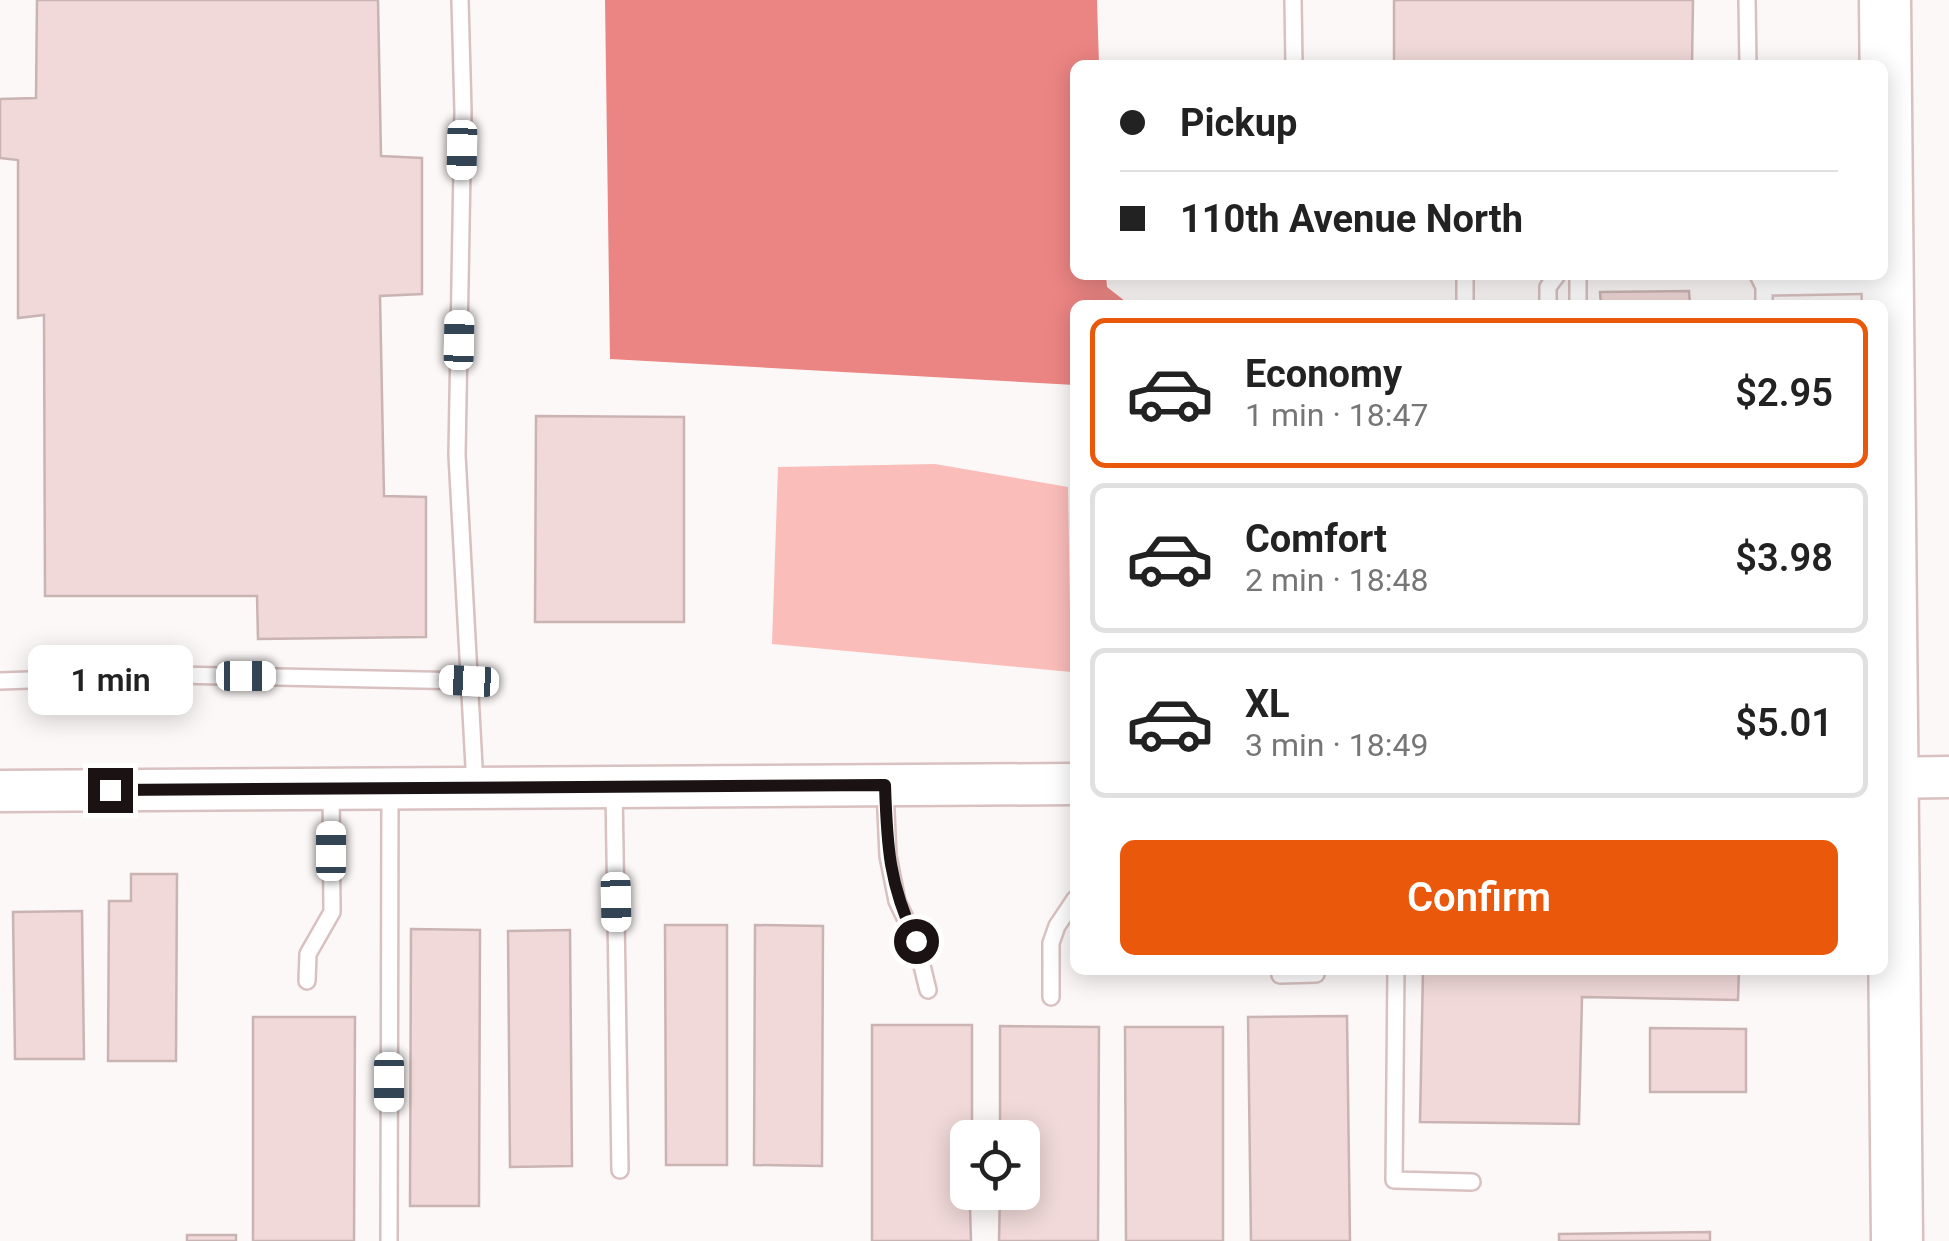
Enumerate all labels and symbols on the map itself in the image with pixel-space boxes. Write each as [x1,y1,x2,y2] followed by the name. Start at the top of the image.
[446,120,478,180] car
[443,310,475,370] car
[28,645,192,715] callout: 1 min
[216,661,276,691] car
[438,664,500,698] car
[88,768,133,813] route end
[316,821,346,881] car
[600,872,632,932] car
[894,919,939,964] route start
[374,1052,404,1112] car

